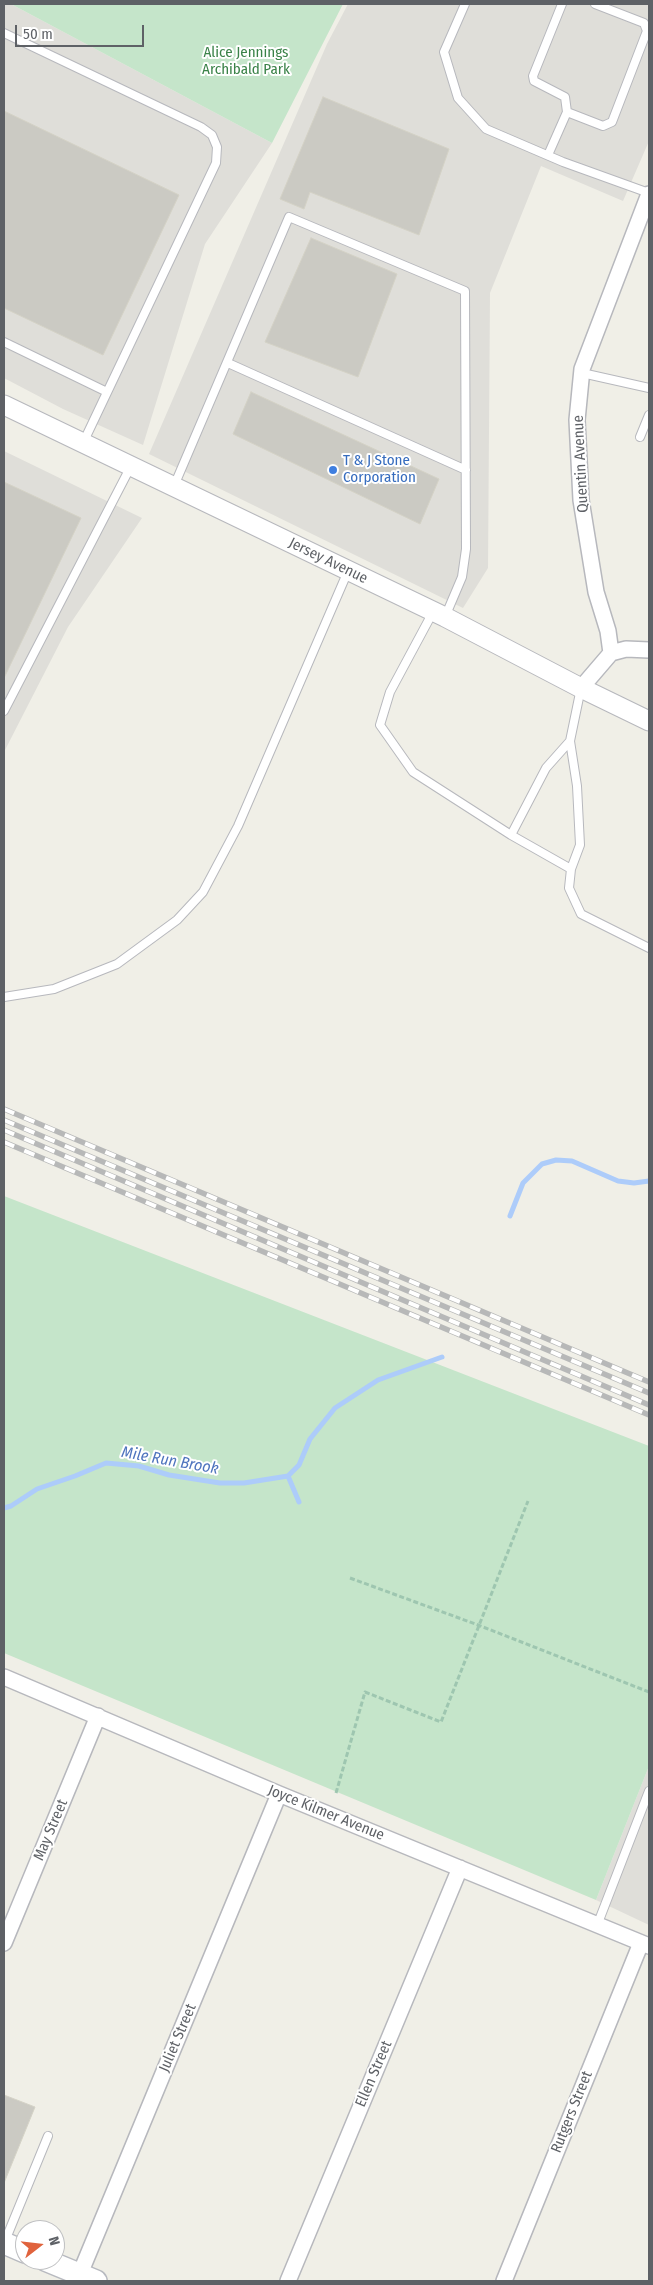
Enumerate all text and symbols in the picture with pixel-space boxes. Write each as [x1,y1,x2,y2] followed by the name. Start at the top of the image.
[18,15,146,47] scale bar
[23,25,53,43] text: 50 m
[202,44,290,79] park label: Alice Jennings Archibald Park
[569,415,593,513] street label: Quentin Avenue
[343,452,416,487] place label: T & J Stone Corporation
[327,464,339,476] marker: T & J Stone Corporation
[286,534,370,588] street label: Jersey Avenue
[120,1443,220,1479] water label: Mile Run Brook
[265,1781,387,1845] street label: Joyce Kilmer Avenue
[30,1797,72,1863] street label: May Street
[156,2001,200,2075] street label: Juliet Street
[352,2038,396,2110] street label: Ellen Street
[547,2068,597,2156] street label: Rutgers Street
[15,2220,65,2270] north arrow
[45,2235,63,2247] text: N

